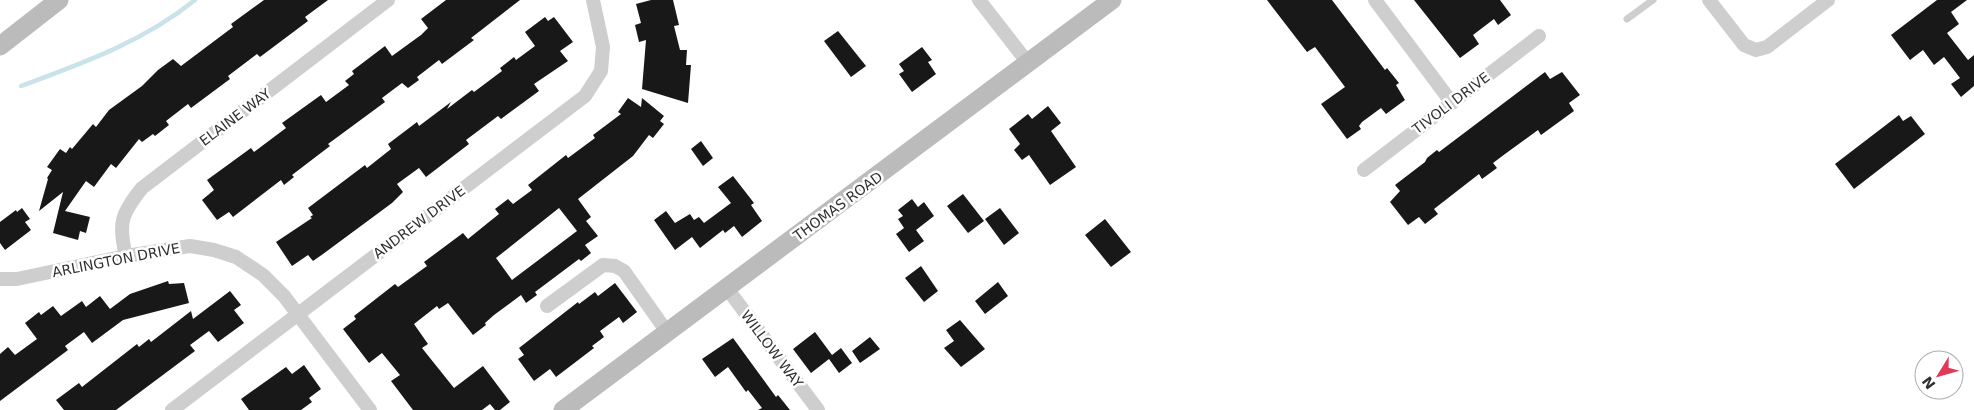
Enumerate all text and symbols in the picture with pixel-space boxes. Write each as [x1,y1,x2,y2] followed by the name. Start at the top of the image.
[1408,69,1493,138] street label: TIVOLI DRIVE
[196,85,274,149] street label: ELAINE WAY
[790,168,886,244] street label: THOMAS ROAD
[370,182,468,262] street label: ANDREW DRIVE
[51,240,181,280] street label: ARLINGTON DRIVE
[738,307,806,391] street label: WILLOW WAY
[1914,350,1964,400] north arrow
[1919,373,1939,392] text: N

